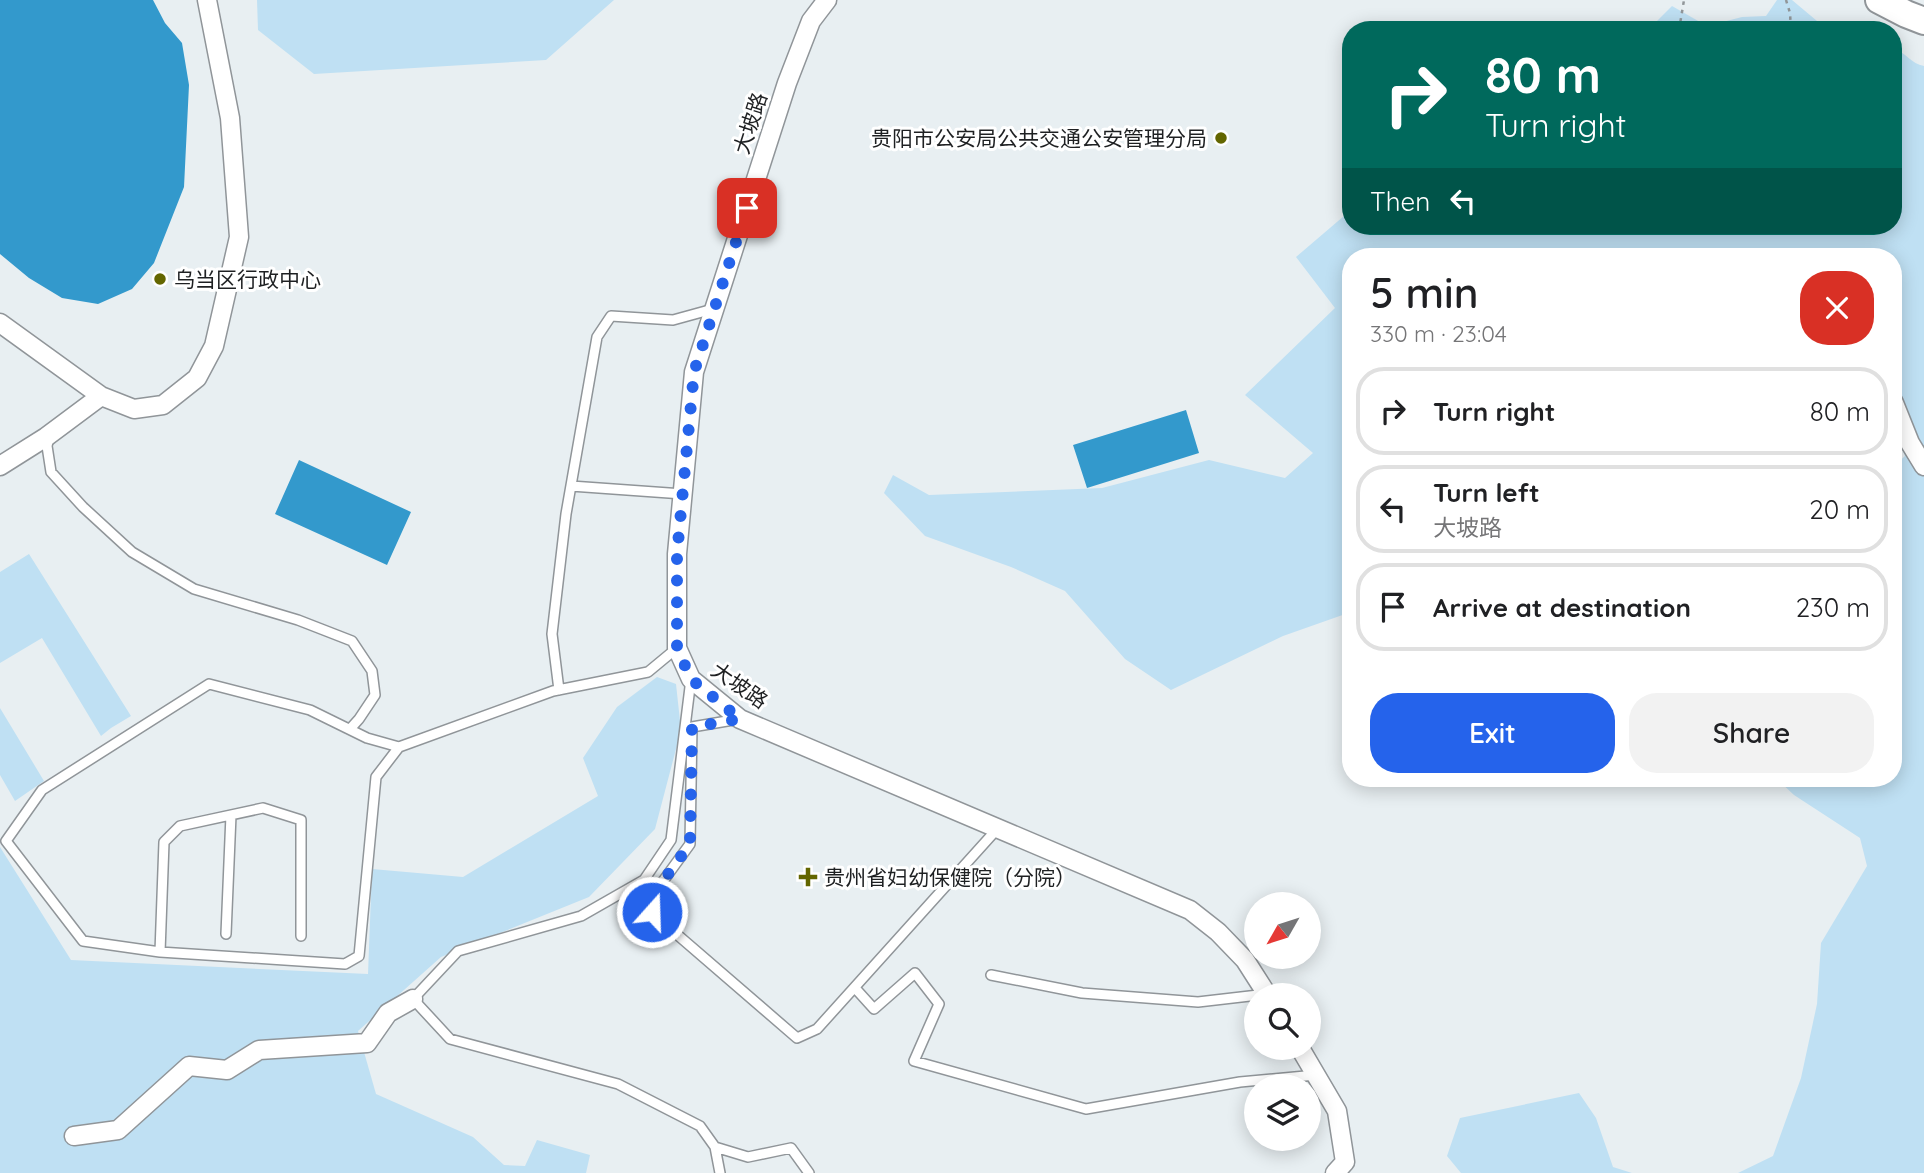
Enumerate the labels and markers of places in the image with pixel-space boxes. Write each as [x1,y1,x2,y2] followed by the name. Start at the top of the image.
[871,125,1207,151] place label: 贵阳市公安局公共交通公安管理分局
[1213,130,1229,146] marker: 贵阳市公安局公共交通公安管理分局
[717,178,777,238] pin
[174,266,321,292] place label: 乌当区行政中心
[152,271,168,287] marker: 乌当区行政中心
[824,864,1076,890] place label: 贵州省妇幼保健院（分院）
[798,867,818,887] marker: 贵州省妇幼保健院（分院）

